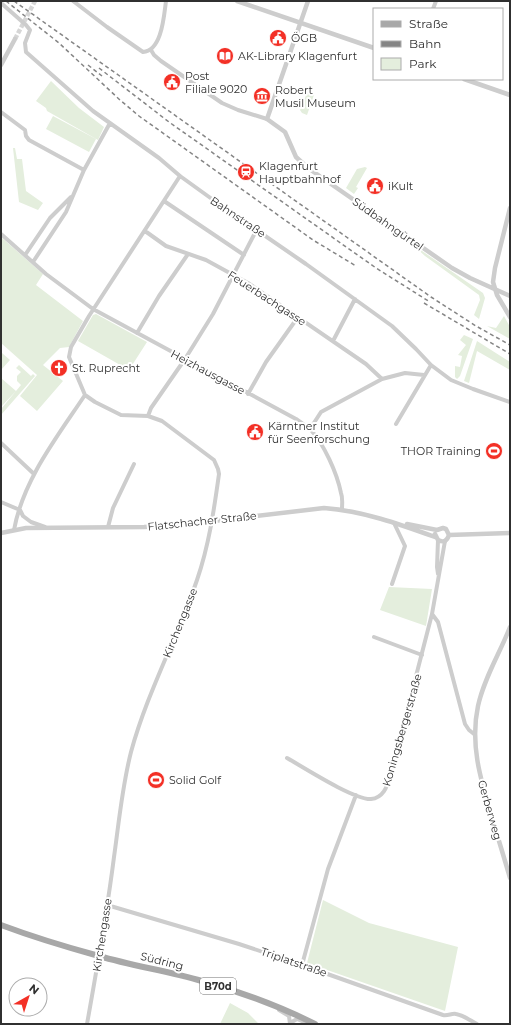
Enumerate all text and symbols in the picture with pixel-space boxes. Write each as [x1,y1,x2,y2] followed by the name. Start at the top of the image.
[373,8,503,80] legend
[409,16,448,31] text: Straße
[268,28,288,48] public building icon: ÖGB
[291,31,317,45] place label: ÖGB
[409,36,441,51] text: Bahn
[215,46,235,66] library icon: AK-Library Klagenfurt
[238,49,358,63] place label: AK-Library Klagenfurt
[409,56,437,71] text: Park
[185,69,247,96] place label: Post Filiale 9020
[162,72,182,92] public building icon: Post Filiale 9020
[275,83,356,110] place label: Robert Musil Museum
[252,86,272,106] museum icon: Robert Musil Museum
[259,159,342,186] place label: Klagenfurt Hauptbahnhof
[236,162,256,182] station icon: Klagenfurt Hauptbahnhof
[365,176,385,196] public building icon: iKult
[388,179,414,193] place label: iKult
[208,193,269,241] street label: Bahnstraße
[350,194,426,254] street label: Südbahngürtel
[225,267,309,329] street label: Feuerbachgasse
[168,347,248,398] street label: Heizhausgasse
[49,358,69,378] church icon: St. Ruprecht
[72,361,141,375] place label: St. Ruprecht
[268,419,370,446] place label: Kärntner Institut für Seenforschung
[245,422,265,442] public building icon: Kärntner Institut für Seenforschung
[484,441,504,461] sports icon: THOR Training
[401,444,481,458] place label: THOR Training
[147,508,258,534] street label: Flatschacher Straße
[160,586,200,660] street label: Kirchengasse
[379,672,425,788] street label: Koningsbergerstraße
[146,770,166,790] sports icon: Solid Golf
[169,773,222,787] place label: Solid Golf
[475,778,505,842] street label: Gerberweg
[89,897,115,973] street label: Kirchengasse
[259,944,329,980] street label: Triplatstraße
[139,949,185,973] street label: Südring
[8,977,48,1017] north arrow
[200,978,236,994] road number: B70d
[26,981,42,997] text: N

